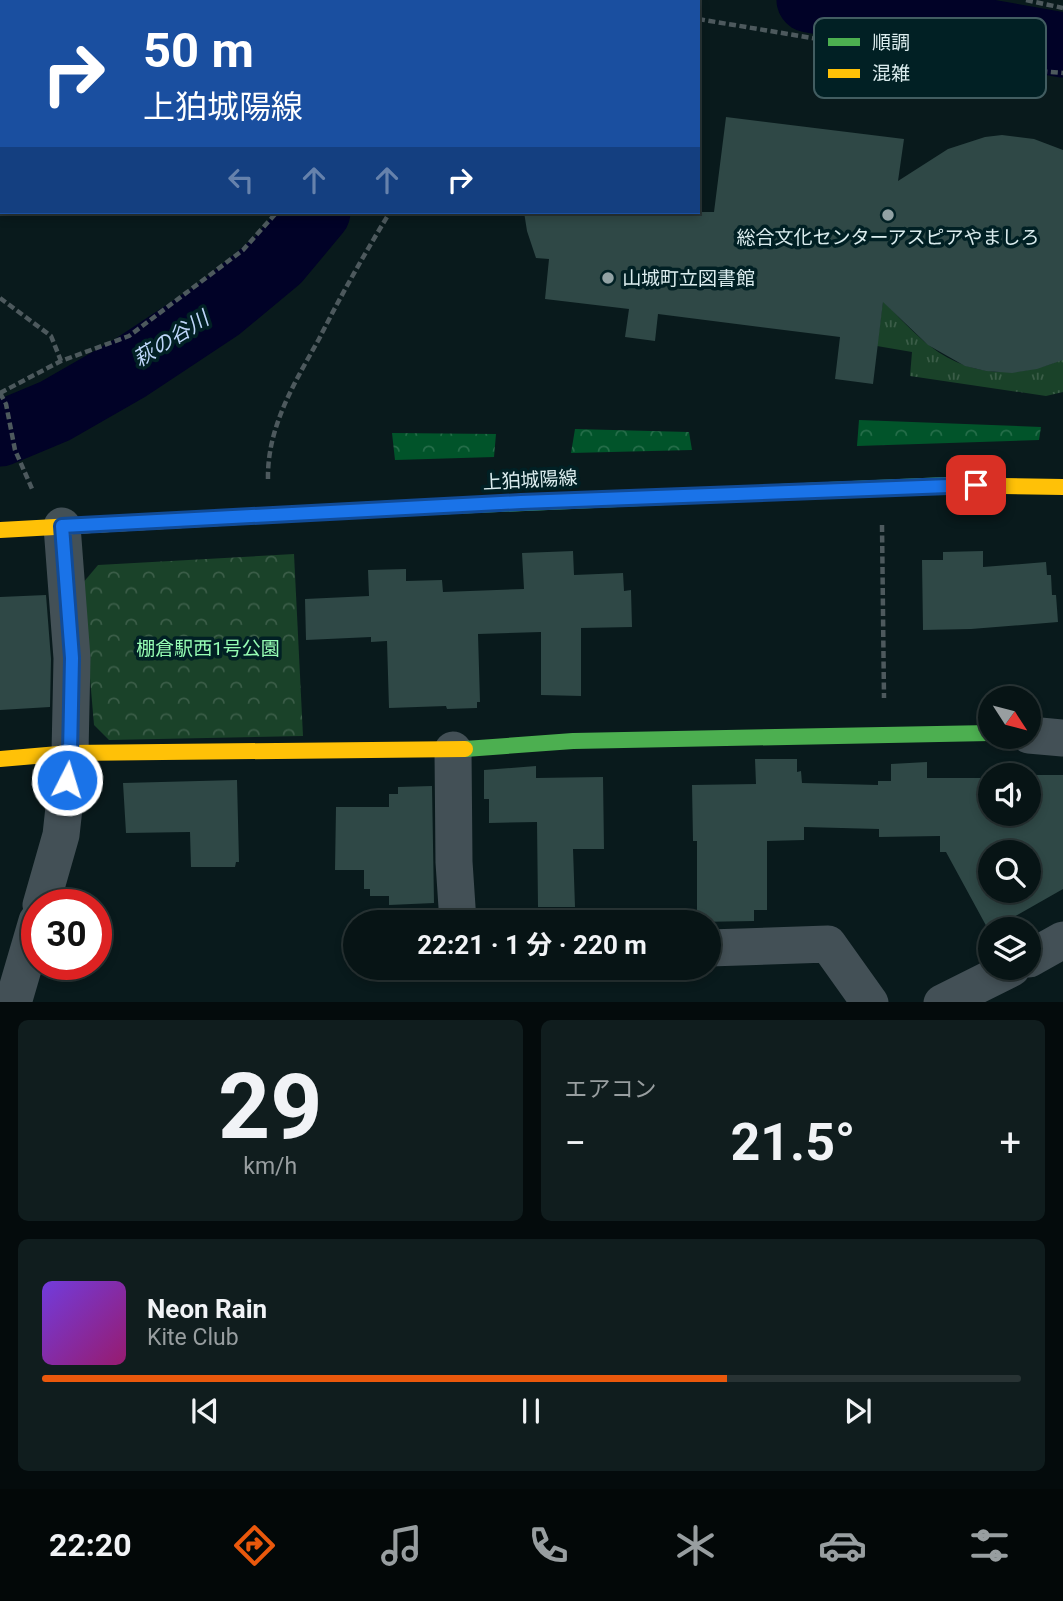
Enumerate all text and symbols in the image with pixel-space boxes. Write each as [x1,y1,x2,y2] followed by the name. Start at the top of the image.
[814,18,1046,98] legend
[143,22,254,79] text: 50 m
[28,28,119,119] icon: right
[872,31,910,54] text: 順調
[872,62,910,85] text: 混雑
[143,88,303,126] text: 上狛城陽線
[222,161,260,199] icon: left
[295,161,333,199] icon: ahead
[368,161,406,199] icon: ahead
[441,161,479,199] icon: right
[880,207,896,223] marker: 総合文化センターアスピアやましろ
[736,226,1040,249] place label: 総合文化センターアスピアやましろ
[622,267,755,290] place label: 山城町立図書館
[600,270,616,286] marker: 山城町立図書館
[129,306,215,371] water label: 萩の谷川
[946,455,1006,515] pin
[482,466,578,494] street label: 上狛城陽線
[957,466,995,504] icon: arrive
[136,637,280,660] park label: 棚倉駅西1号公園
[978,686,1041,749] north arrow
[978,686,1041,980] map controls
[30,743,104,817] position arrow
[978,763,1041,826] button: sound
[978,840,1041,903] button: search
[21,889,112,980] speed limit sign: 30
[978,917,1041,980] button: layers
[417,930,647,960] text: 22:21 · 1 分 · 220 m
[218,1054,322,1160] text: 29
[565,1076,657,1103] text: エアコン
[730,1112,855,1173] text: 21.5°
[565,1121,586,1165] text: −
[999,1121,1021,1165] text: +
[243,1153,297,1180] text: km/h
[147,1294,267,1324] text: Neon Rain
[147,1324,239,1351] text: Kite Club
[186,1392,224,1430] icon: previous
[512,1392,550,1430] icon: pause
[839,1392,877,1430] icon: next
[230,1521,279,1570] icon: directions
[377,1521,426,1570] icon: music
[524,1521,573,1570] icon: phone
[671,1521,720,1570] icon: climate
[818,1521,867,1570] icon: car
[965,1521,1014,1570] icon: filters
[49,1526,131,1564] text: 22:20

